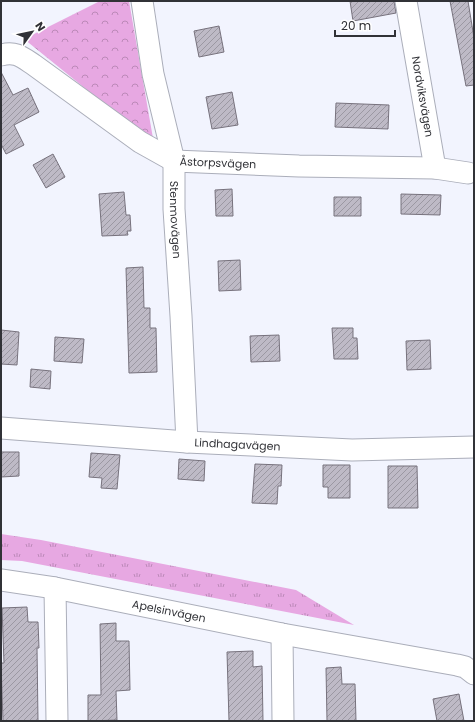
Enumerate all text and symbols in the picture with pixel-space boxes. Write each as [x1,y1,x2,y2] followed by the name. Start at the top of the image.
[12,12,52,52] north arrow
[335,12,395,38] scale bar
[341,17,371,34] text: 20 m
[31,19,49,34] text: N
[408,55,437,138] street label: Nordviksvägen
[179,153,256,172] street label: Åstorpsvägen
[166,181,185,259] street label: Stenmovägen
[194,434,281,455] street label: Lindhagavägen
[131,596,207,626] street label: Apelsinvägen

